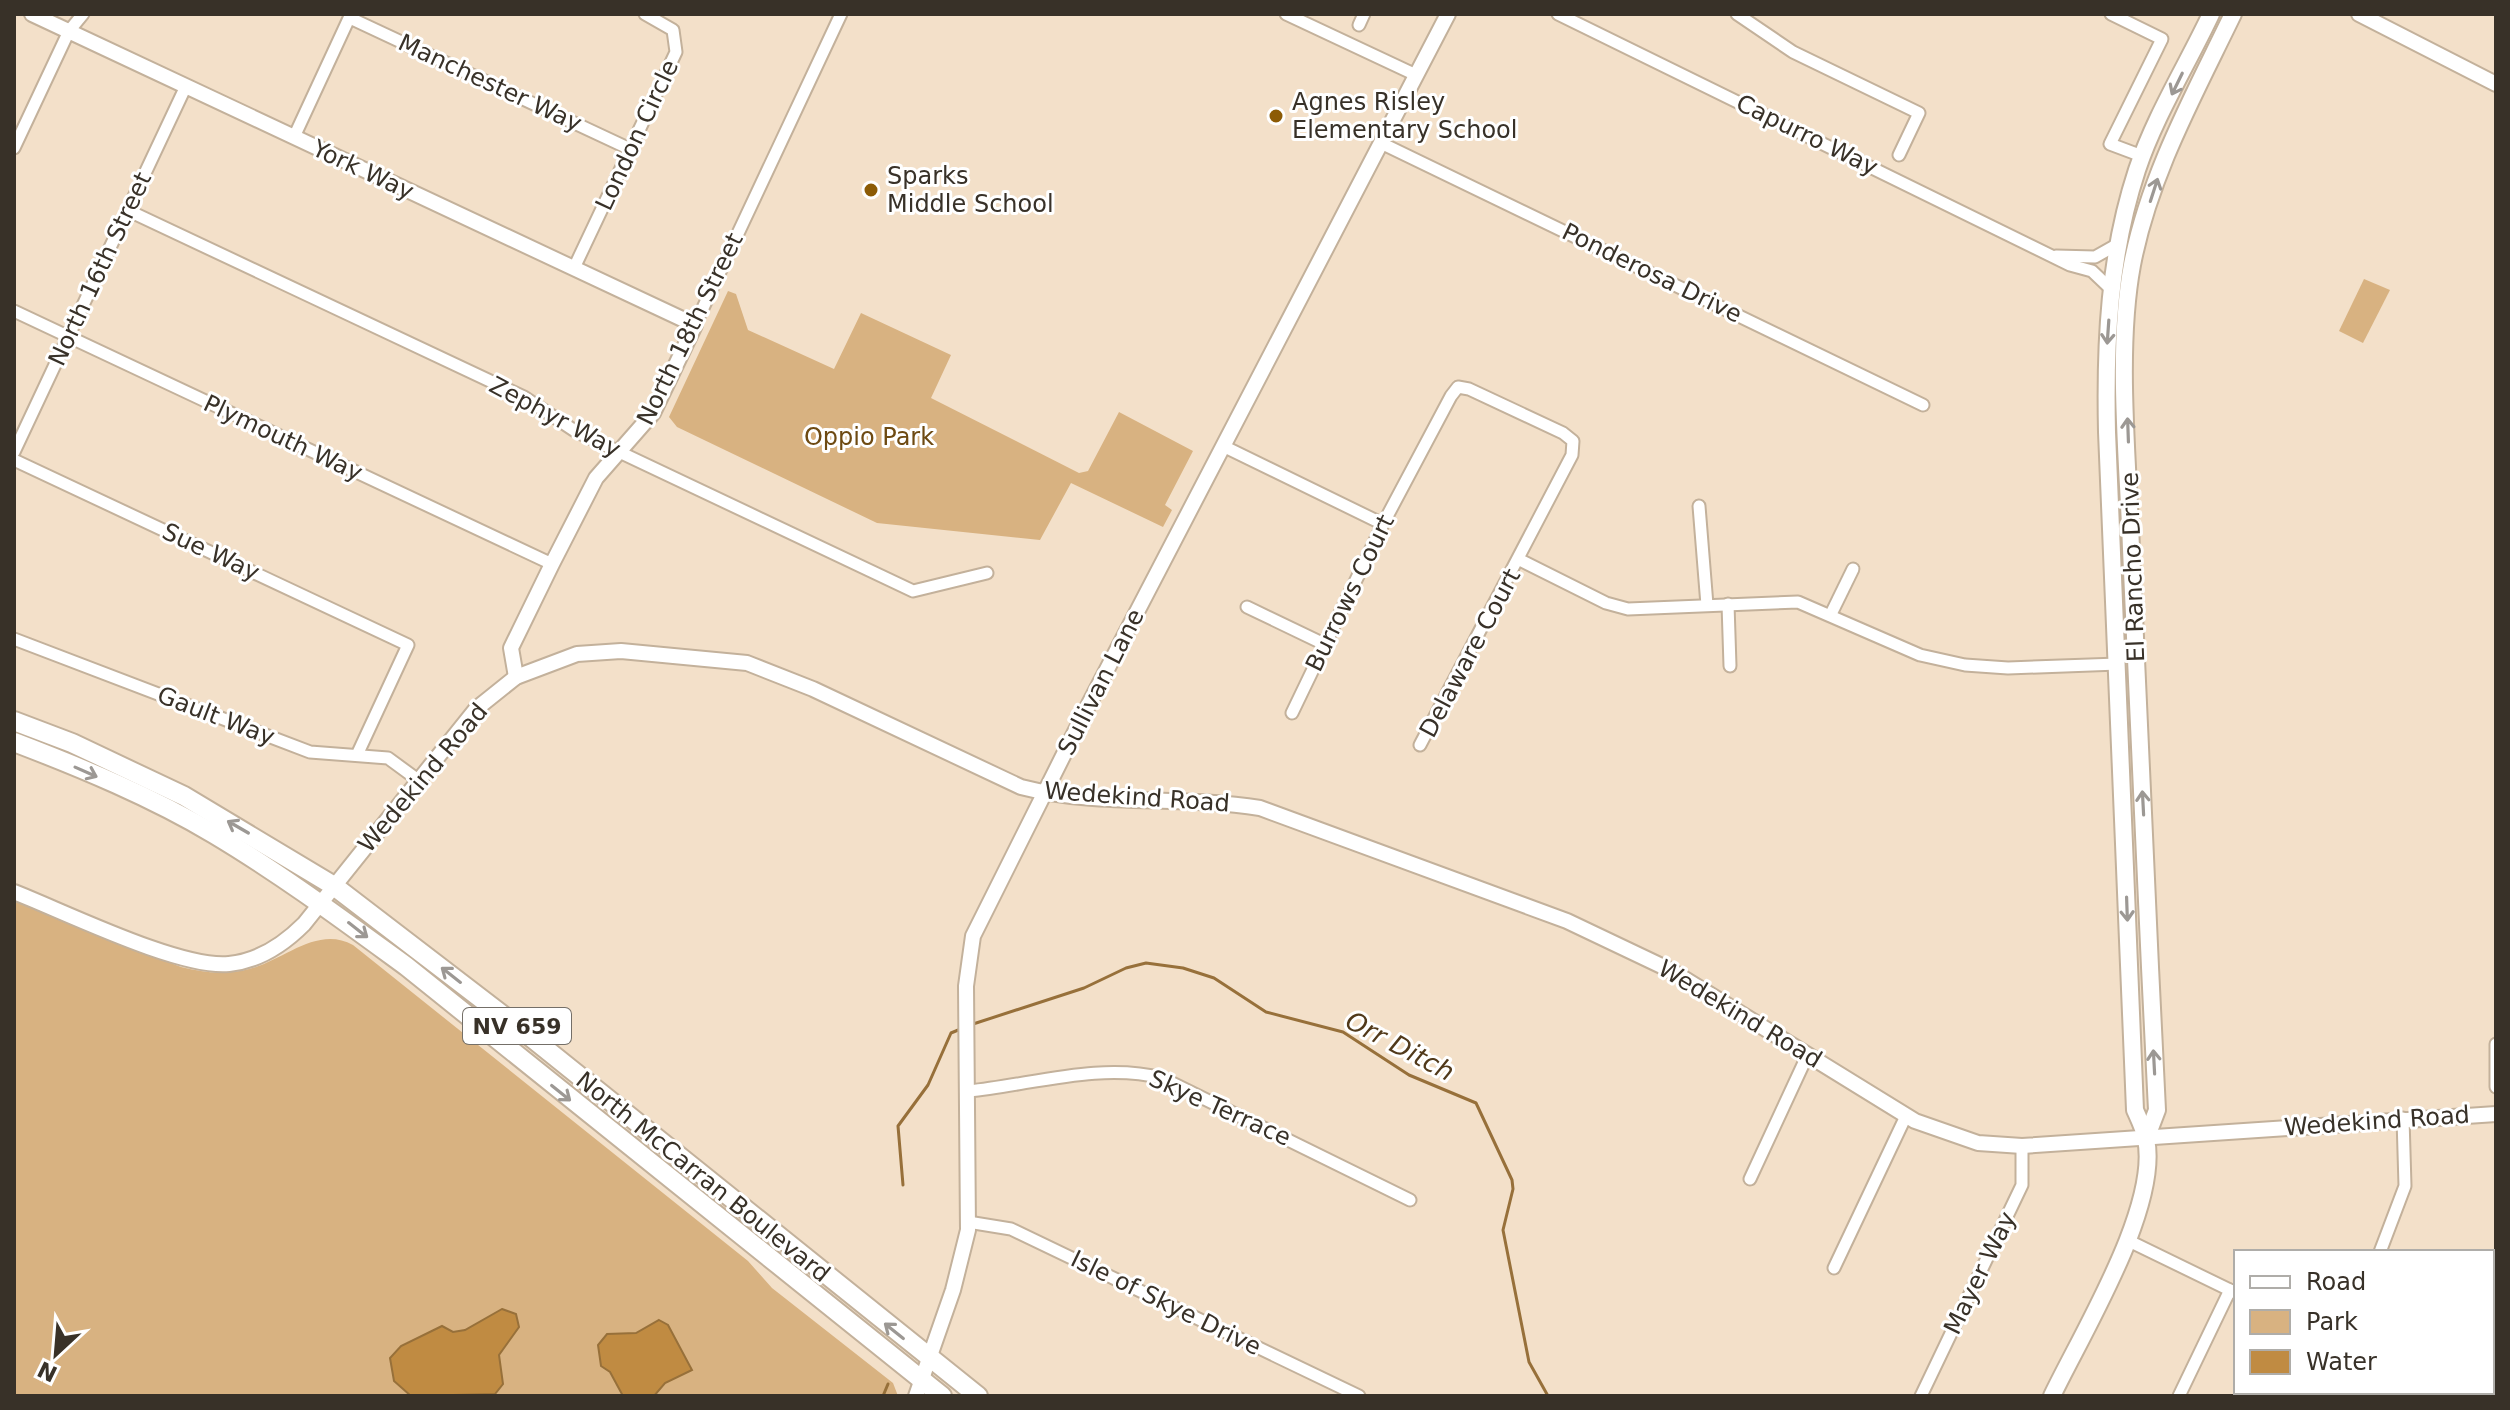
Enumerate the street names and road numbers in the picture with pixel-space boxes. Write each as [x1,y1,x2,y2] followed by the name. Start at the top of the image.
[394,28,586,138] street label: Manchester Way
[590,55,684,215] street label: London Circle
[1732,89,1882,181] street label: Capurro Way
[307,134,418,206] street label: York Way
[43,168,157,370] street label: North 16th Street
[1558,217,1746,329] street label: Ponderosa Drive
[631,228,749,430] street label: North 18th Street
[485,371,625,463] street label: Zephyr Way
[199,389,367,487] street label: Plymouth Way
[2116,471,2150,663] street label: El Rancho Drive
[1300,510,1400,676] street label: Burrows Court
[158,517,264,587] street label: Sue Way
[1414,564,1526,742] street label: Delaware Court
[1052,604,1150,760] street label: Sullivan Lane
[153,681,279,751] street label: Gault Way
[353,698,493,858] street label: Wedekind Road
[1043,777,1231,817] street label: Wedekind Road
[1653,954,1827,1074] street label: Wedekind Road
[463,1008,571,1044] road number: NV 659
[1145,1064,1295,1152] street label: Skye Terrace
[570,1066,836,1288] street label: North McCarran Boulevard
[2283,1101,2471,1141] street label: Wedekind Road
[1938,1207,2022,1339] street label: Mayer Way
[1066,1245,1266,1361] street label: Isle of Skye Drive

